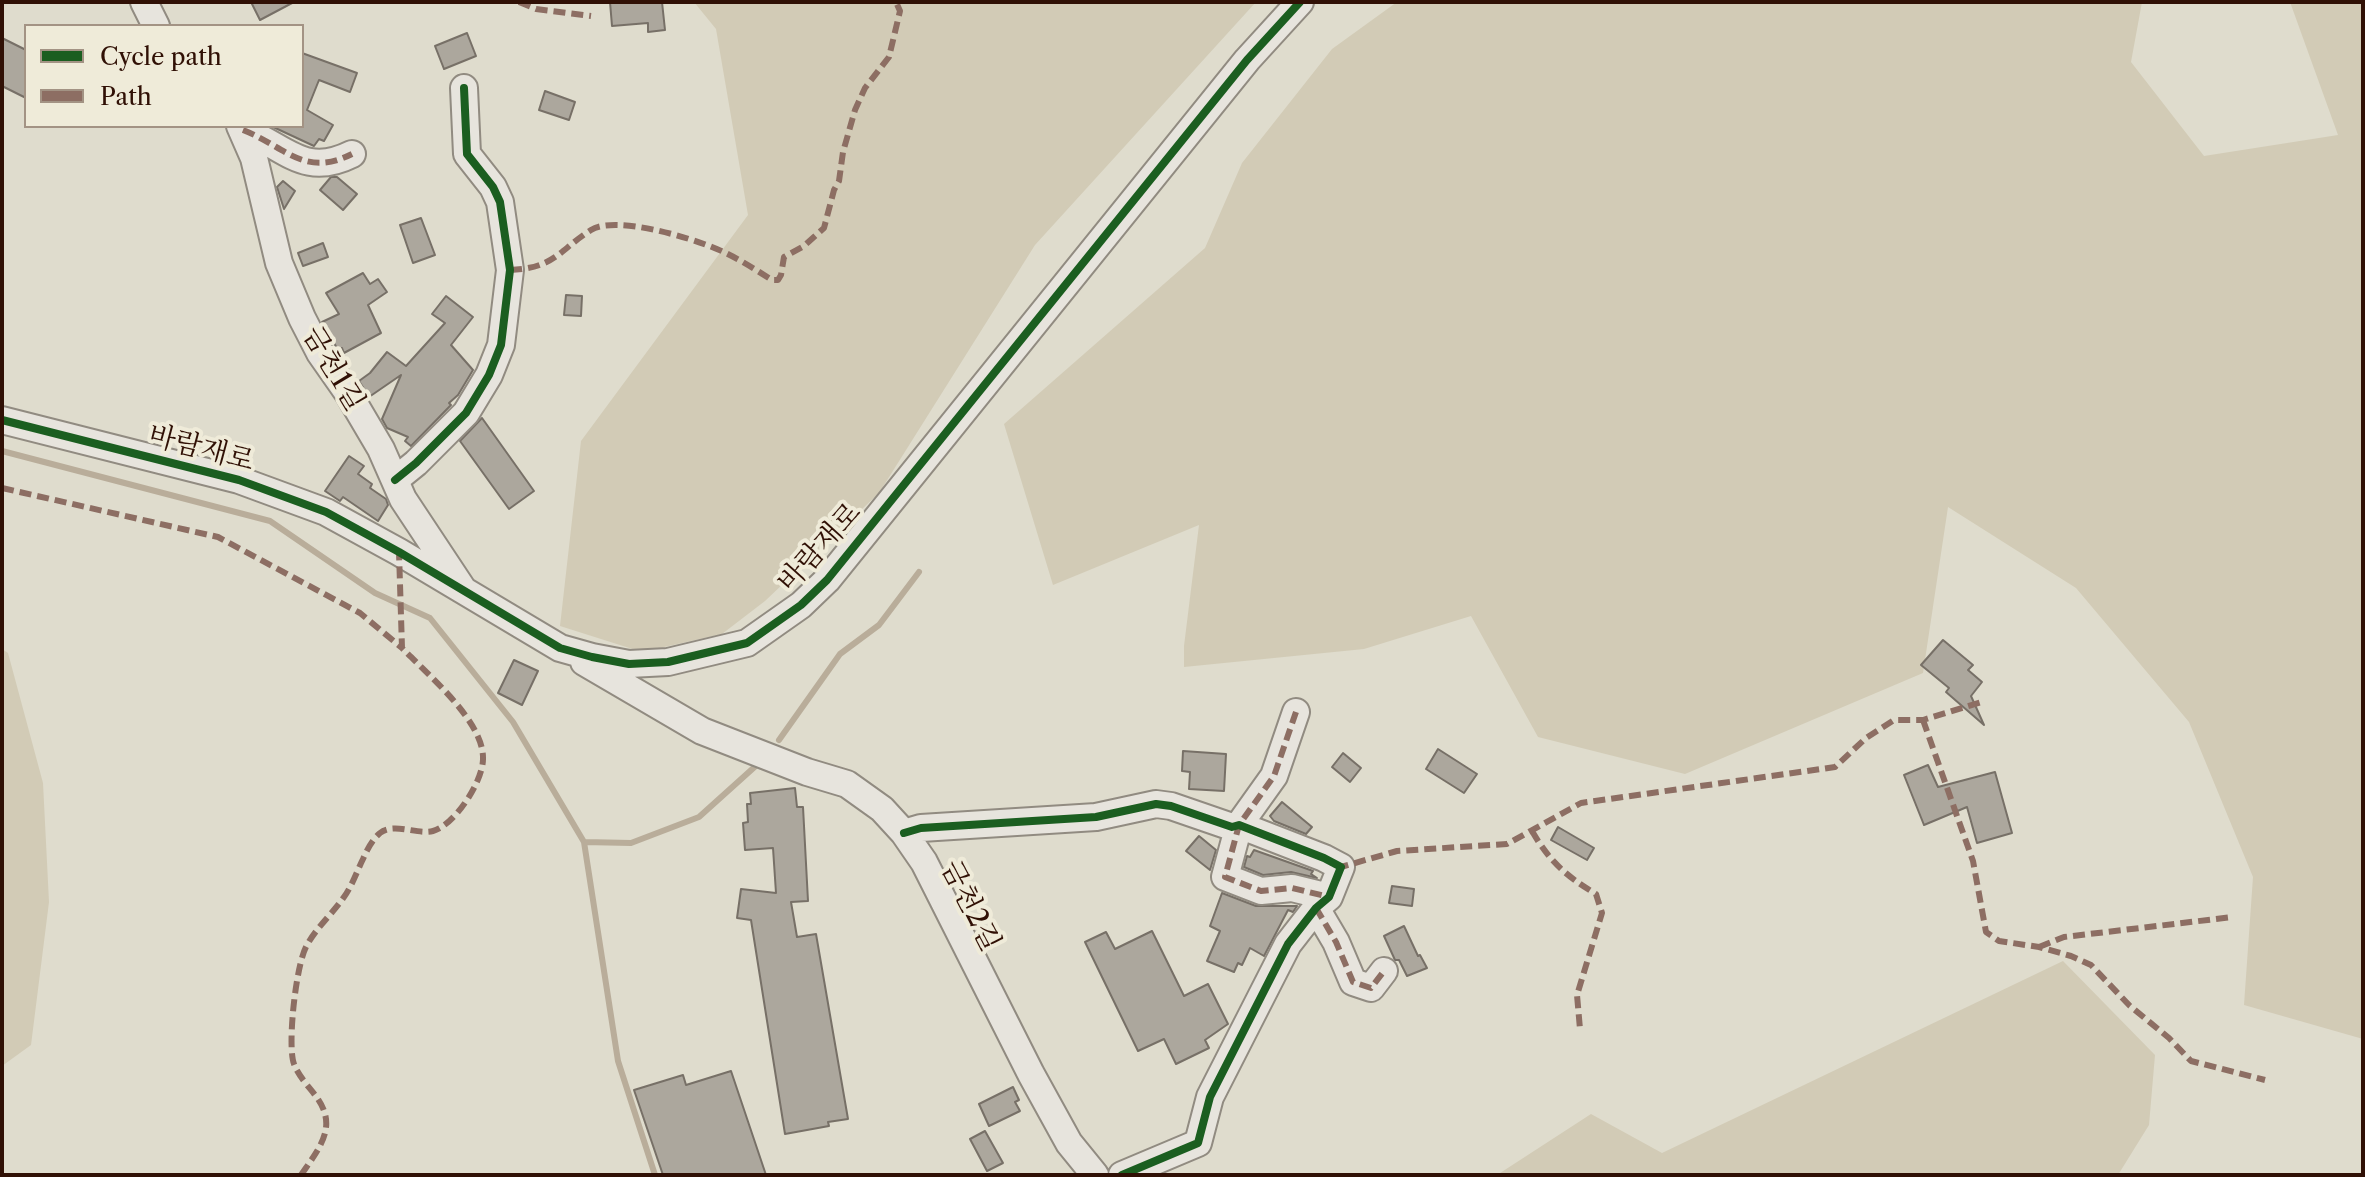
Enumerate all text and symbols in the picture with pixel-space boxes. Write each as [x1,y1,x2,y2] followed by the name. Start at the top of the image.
[24,24,304,128] legend
[100,42,222,71] text: Cycle path
[100,82,152,111] text: Path
[295,321,371,417] street label: 금천1길
[144,419,258,479] street label: 바람재로
[771,497,869,599] street label: 바람재로
[933,855,1007,957] street label: 금천2길

